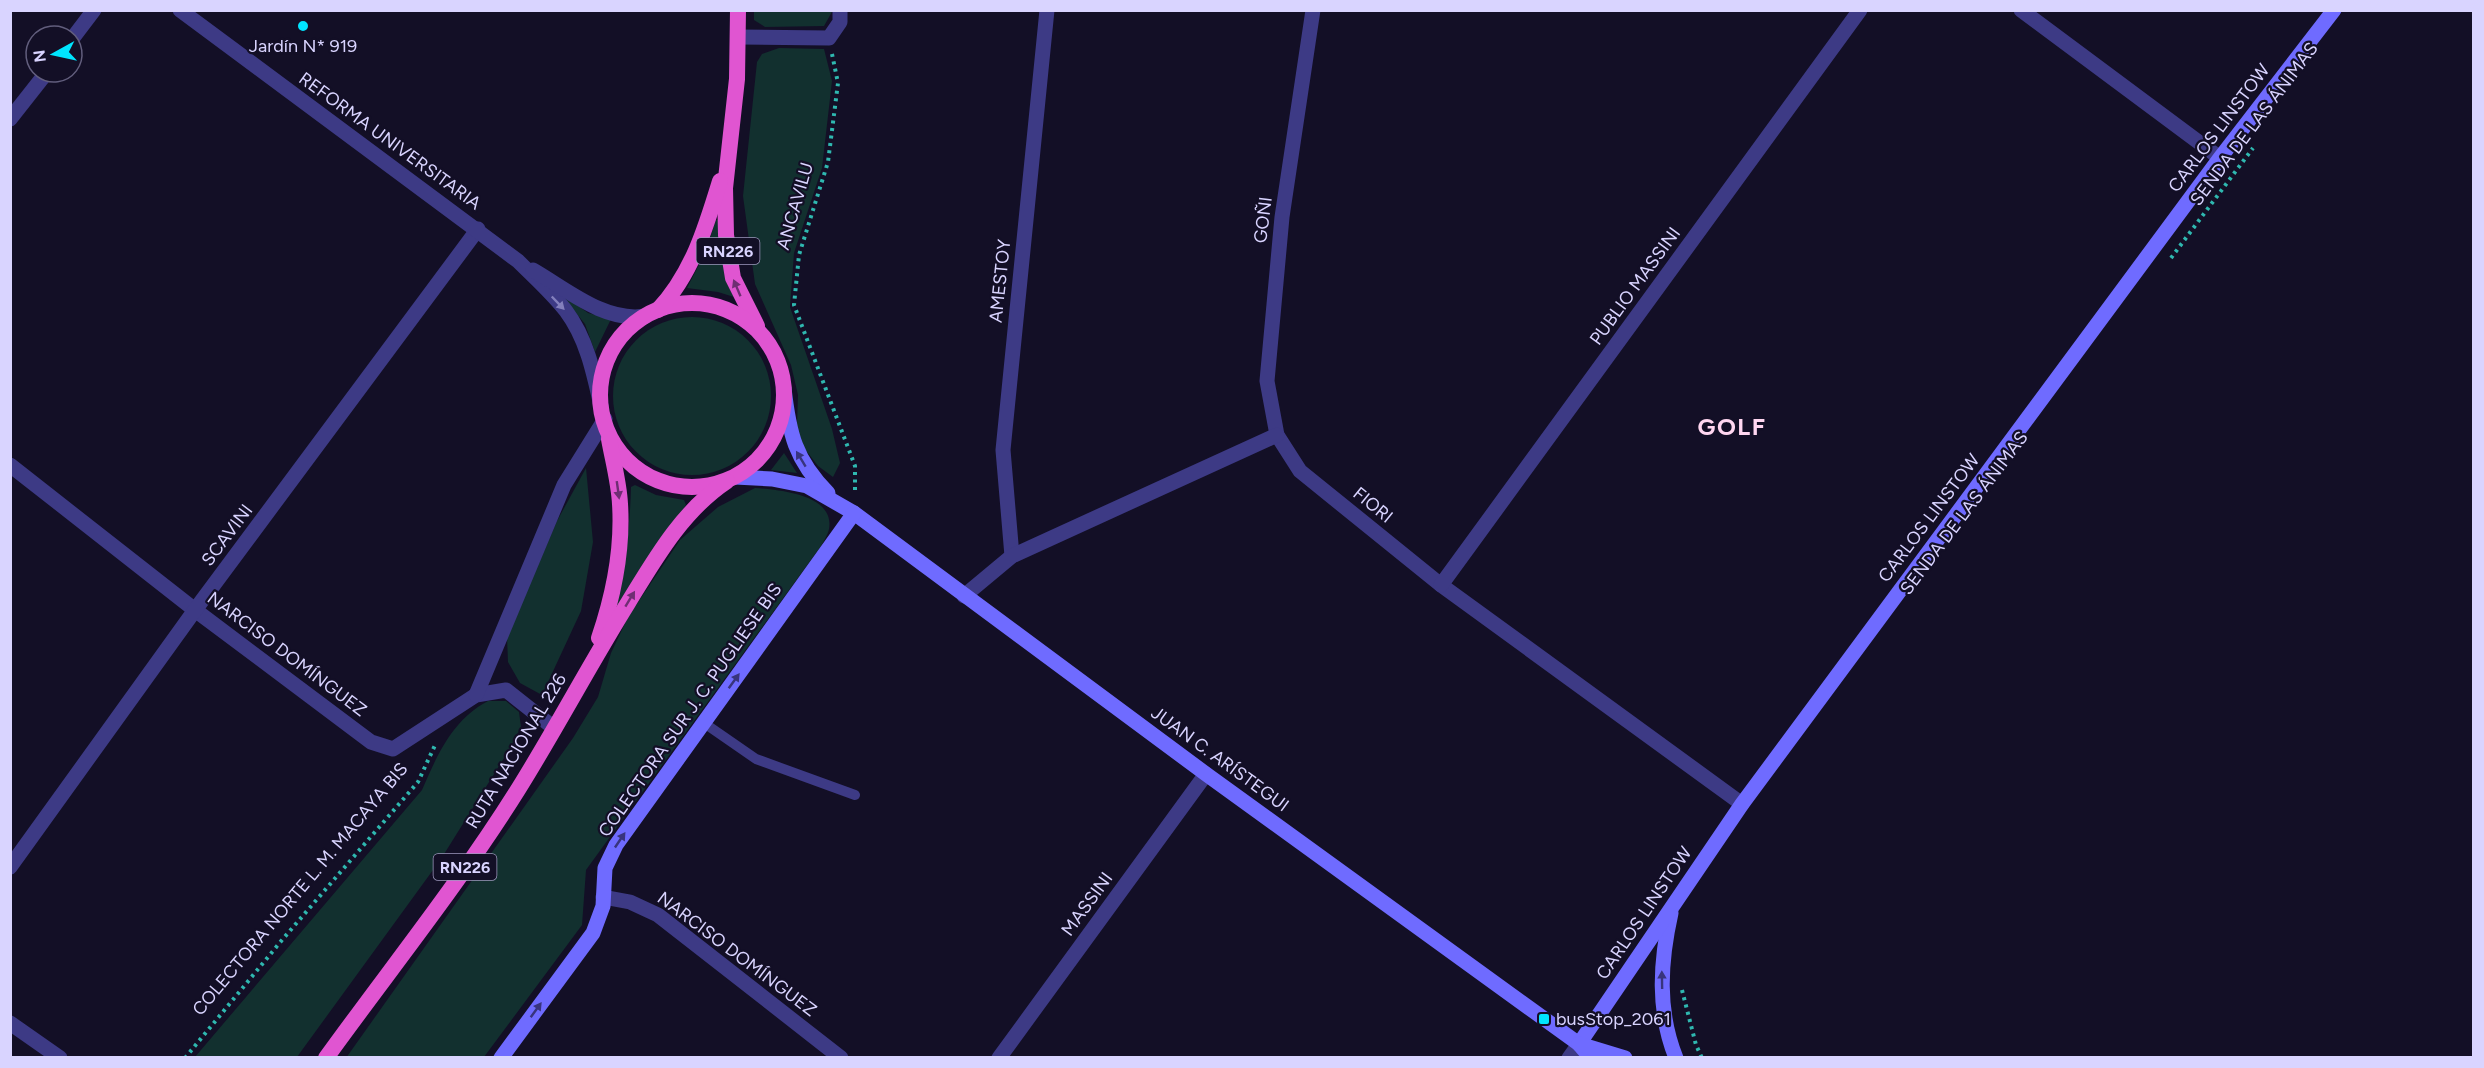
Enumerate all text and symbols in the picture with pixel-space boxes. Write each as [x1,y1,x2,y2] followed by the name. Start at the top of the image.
[296,19,310,33] marker: Jardín N* 919
[24,24,84,84] north arrow
[249,35,357,57] place label: Jardín N* 919
[2185,38,2323,210] street label: SENDA DE LAS ÁNIMAS
[29,49,50,63] text: N
[2164,59,2275,197] street label: CARLOS LINSTOW
[295,67,485,215] street label: REFORMA UNIVERSITARIA
[772,160,818,252] street label: ANCAVILU
[1249,196,1277,244] street label: GOÑI
[1585,223,1685,349] street label: PUBLIO MASSINI
[696,238,760,264] road number: RN226
[985,238,1015,324] street label: AMESTOY
[732,279,742,297] one-way arrow
[551,296,565,310] one-way arrow
[1698,412,1766,441] district label: GOLF
[1895,427,2033,599] street label: SENDA DE LAS ÁNIMAS
[1874,449,1985,587] street label: CARLOS LINSTOW
[796,450,806,467] one-way arrow
[614,480,623,499] one-way arrow
[1349,482,1397,528] street label: FIORI
[197,500,257,570] street label: SCAVINI
[594,579,786,841] street label: COLECTORA SUR J. C. PUGLIESE BIS
[203,587,371,721] street label: NARCISO DOMÍNGUEZ
[625,591,636,607] one-way arrow
[461,669,571,833] street label: RUTA NACIONAL 226
[727,674,739,689] one-way arrow
[1147,702,1293,816] street label: JUAN C. ARÍSTEGUI
[188,758,412,1020] street label: COLECTORA NORTE L. M. MACAYA BIS
[614,832,625,848] one-way arrow
[1591,842,1697,983] street label: CARLOS LINSTOW
[434,854,496,880] road number: RN226
[1057,868,1117,940] street label: MASSINI
[653,887,821,1021] street label: NARCISO DOMÍNGUEZ
[1657,970,1667,989] one-way arrow
[530,1003,542,1019] one-way arrow
[1556,1008,1671,1030] place label: busStop_2061
[1537,1012,1551,1026] marker: busStop_2061

